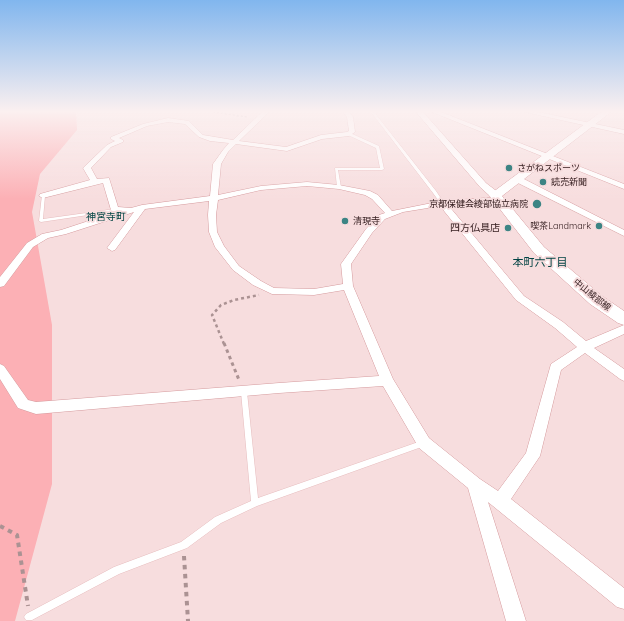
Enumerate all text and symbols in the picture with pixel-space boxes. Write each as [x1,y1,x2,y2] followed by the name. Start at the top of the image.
[504,163,514,173] marker: さがねスポーツ
[517,163,580,173] place label: さがねスポーツ
[538,177,548,187] marker: 読売新聞
[551,177,587,187] place label: 読売新聞
[531,198,543,210] marker: 京都保健会綾部協立病院
[429,199,528,209] place label: 京都保健会綾部協立病院
[86,211,126,223] district label: 神宮寺町
[340,216,350,226] marker: 清現寺
[353,216,380,226] place label: 清現寺
[530,221,591,231] place label: 喫茶Landmark
[594,221,604,231] marker: 喫茶Landmark
[450,222,500,234] place label: 四方仏具店
[503,223,513,233] marker: 四方仏具店
[513,256,567,270] district label: 本町六丁目
[571,277,613,313] street label: 中山綾部線

